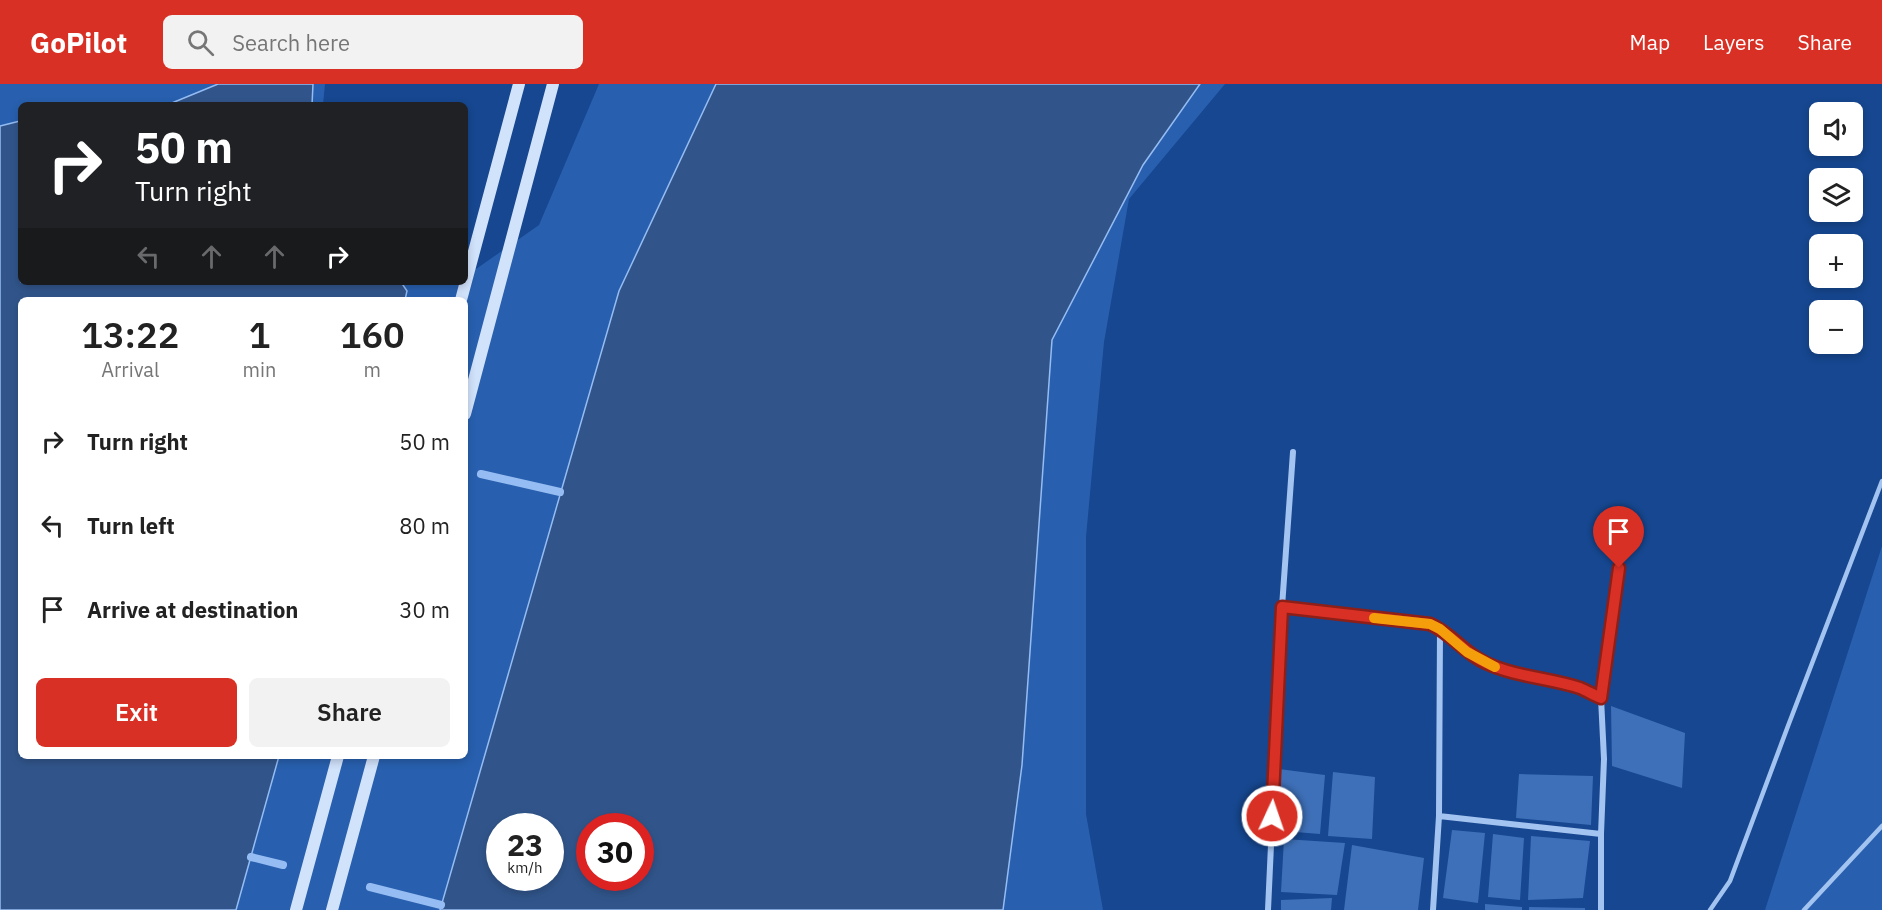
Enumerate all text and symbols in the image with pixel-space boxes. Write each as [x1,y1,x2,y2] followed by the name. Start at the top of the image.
[163,15,583,69] search box
[30,24,127,61] text: GoPilot
[184,26,217,59] icon: search
[232,28,350,57] text: Search here
[1630,28,1670,56] text: Map
[1703,28,1765,56] text: Layers
[1798,28,1852,56] text: Share
[1809,102,1863,354] map controls
[1809,102,1863,156] button: sound
[135,120,233,175] text: 50 m
[36,126,114,204] icon: right
[1809,168,1863,222] button: layers
[135,173,252,208] text: Turn right
[1809,234,1863,288] button: +
[132,240,165,273] icon: left
[195,240,228,273] icon: ahead
[258,240,291,273] icon: ahead
[321,240,354,273] icon: right
[1809,300,1863,354] button: −
[81,311,179,358] text: 13:22
[249,311,270,358] text: 1
[340,311,405,358] text: 160
[101,356,159,383] text: Arrival
[243,356,276,383] text: min
[363,356,381,383] text: m
[36,425,69,458] icon: right
[87,427,188,456] text: Turn right
[399,427,450,456] text: 50 m
[1593,506,1644,568] pin
[36,509,69,542] icon: left
[87,511,175,540] text: Turn left
[399,511,450,540] text: 80 m
[1602,515,1635,548] icon: arrive
[36,593,69,626] icon: arrive
[87,595,298,624] text: Arrive at destination
[399,595,450,624] text: 30 m
[36,678,237,747] button: Exit
[249,678,450,747] button: Share
[1240,784,1304,848] position arrow
[576,813,654,891] speed limit sign: 30
[507,825,543,864] text: 23
[507,858,543,877] text: km/h

